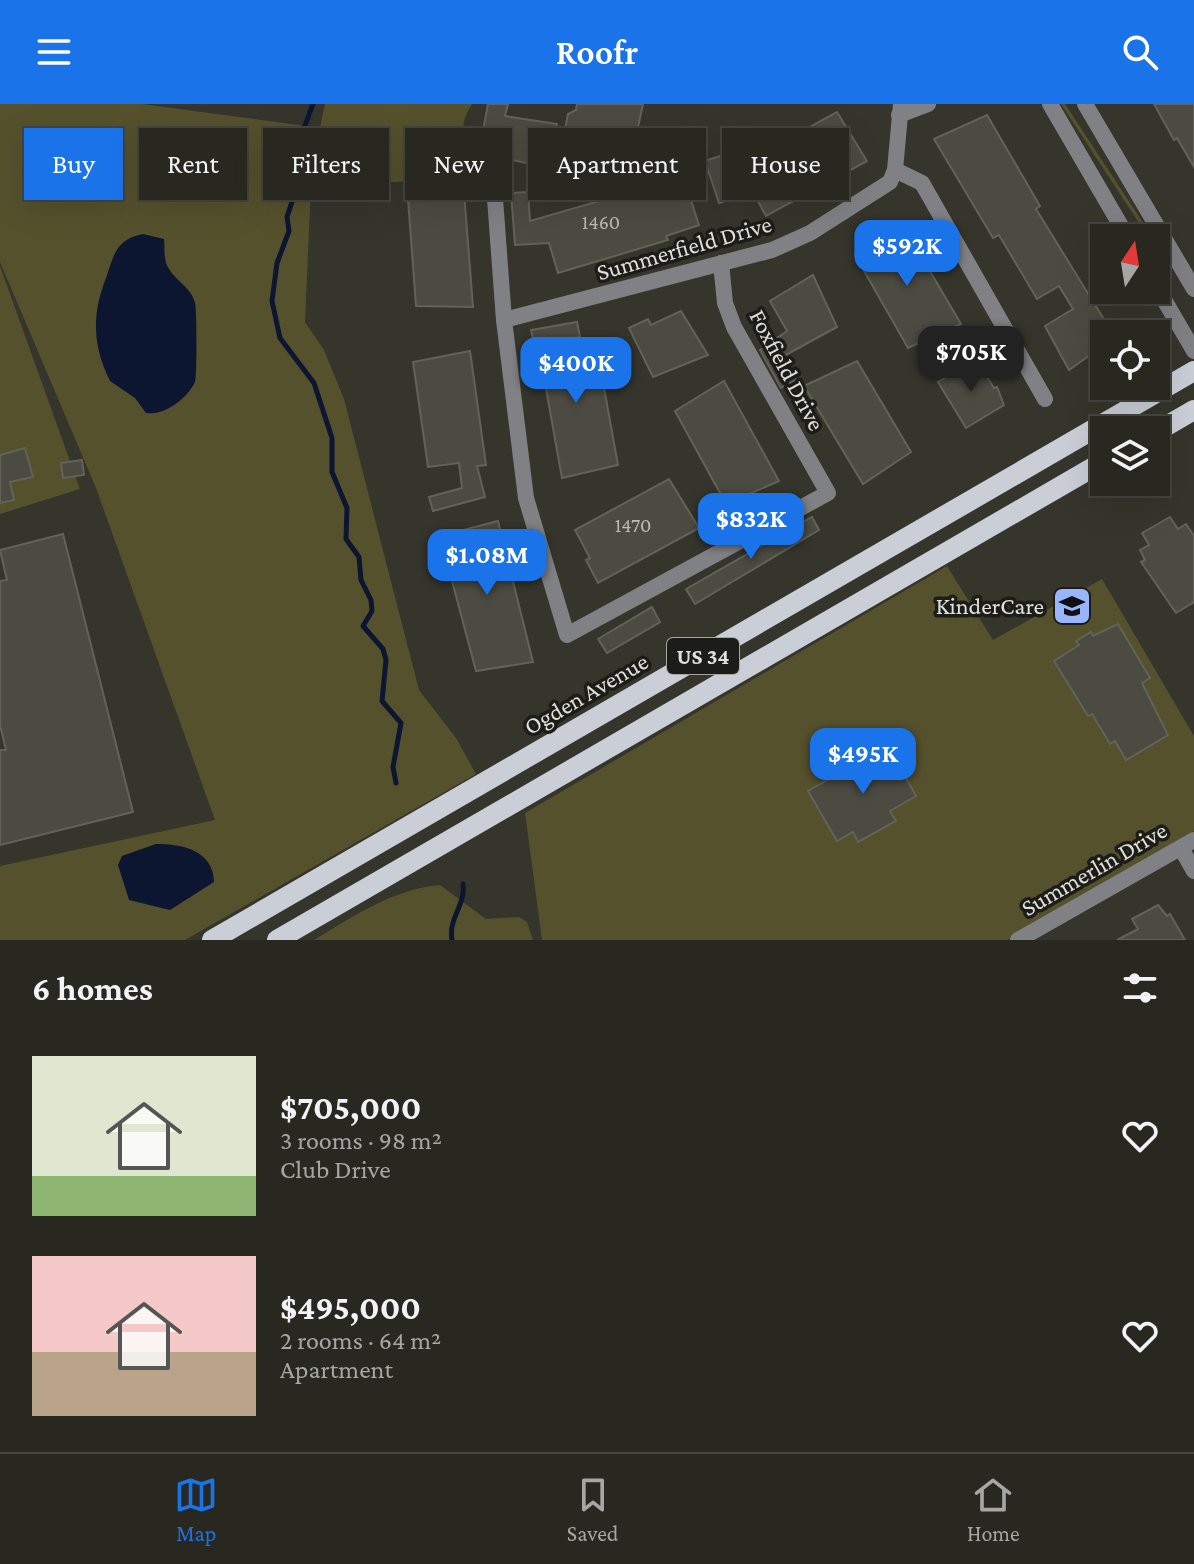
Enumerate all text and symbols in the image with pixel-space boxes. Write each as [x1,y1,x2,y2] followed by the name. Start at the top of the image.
[32,30,76,74] icon: menu
[1118,30,1162,74] icon: search
[556,32,638,72] text: Roofr
[24,128,123,200] chip: Buy
[139,128,247,200] chip: Rent
[263,128,389,200] chip: Filters
[405,128,512,200] chip: New
[528,128,706,200] chip: Apartment
[722,128,849,200] chip: House
[593,210,774,285] street label: Summerfield Drive
[582,211,620,233] house number: 1460
[851,220,963,288] pin: $592K
[1090,224,1170,304] north arrow
[1090,224,1170,496] map controls
[872,231,942,260] text: $592K
[744,305,831,435] street label: Foxfield Drive
[1090,320,1170,400] button: locate
[915,326,1027,394] pin: $705K
[520,337,632,405] pin: $400K
[936,337,1006,366] text: $705K
[538,348,614,377] text: $400K
[1090,416,1170,496] button: layers
[695,493,807,561] pin: $832K
[716,504,786,533] text: $832K
[615,514,651,536] house number: 1470
[422,529,552,597] pin: $1.08M
[446,540,528,569] text: $1.08M
[1051,585,1093,627] school or university icon: KinderCare
[936,592,1044,619] place label: KinderCare
[667,638,739,674] road number: US 34
[519,647,653,740] street label: Ogden Avenue
[807,728,919,796] pin: $495K
[828,739,898,768] text: $495K
[1016,816,1171,921] street label: Summerlin Drive
[1118,966,1162,1010] icon: filters
[32,970,153,1007] text: 6 homes
[96,1088,192,1184] icon: home
[280,1089,421,1126] text: $705,000
[1118,1114,1162,1158] icon: heart
[280,1126,442,1155] text: 3 rooms · 98 m²
[280,1155,391,1184] text: Club Drive
[96,1288,192,1384] icon: home
[280,1289,421,1326] text: $495,000
[1118,1314,1162,1358] icon: heart
[280,1326,441,1355] text: 2 rooms · 64 m²
[280,1355,393,1384] text: Apartment
[174,1473,218,1546] tab: Map
[567,1473,618,1546] tab: Saved
[967,1473,1020,1546] tab: Home

